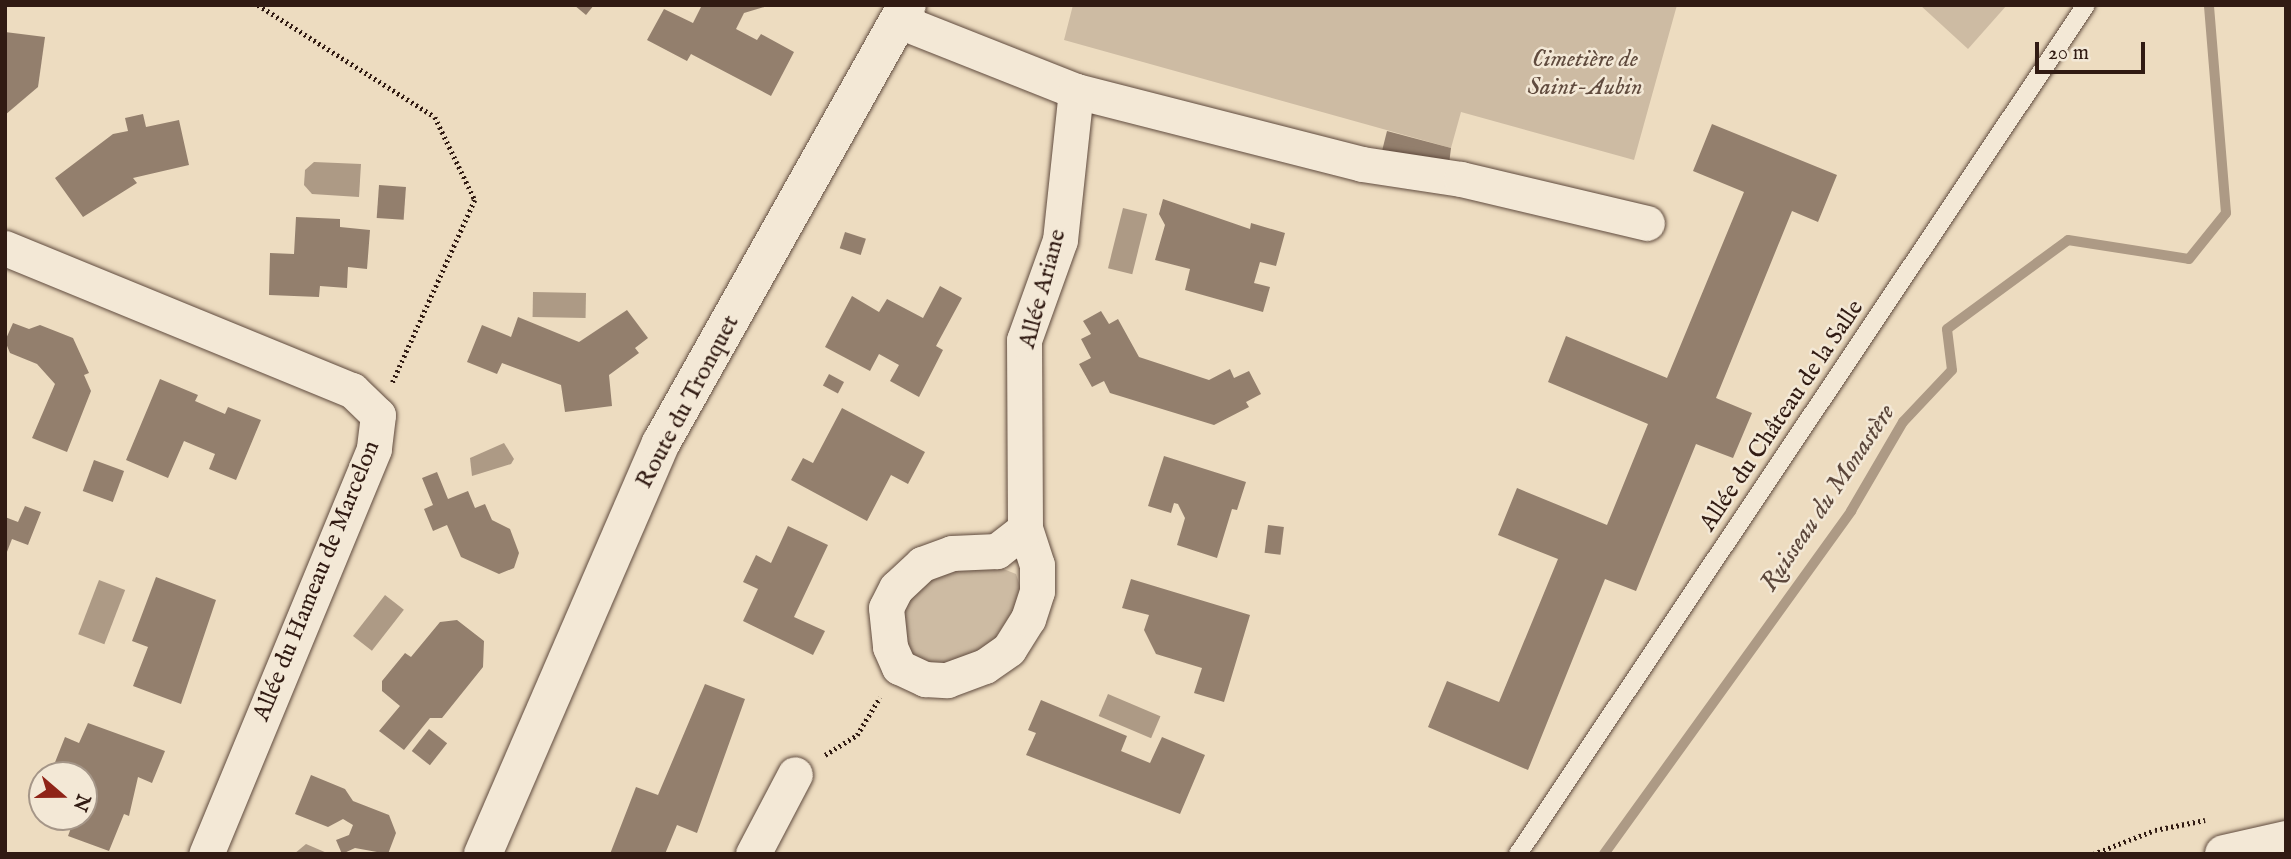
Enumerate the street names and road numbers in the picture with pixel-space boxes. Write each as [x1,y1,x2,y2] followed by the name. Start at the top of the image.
[1013,226,1073,352] street label: Allée Ariane
[1694,295,1870,537] street label: Allée du Château de la Salle
[630,310,746,494] street label: Route du Tronquet
[248,437,386,725] street label: Allée du Hameau de Marcelon

